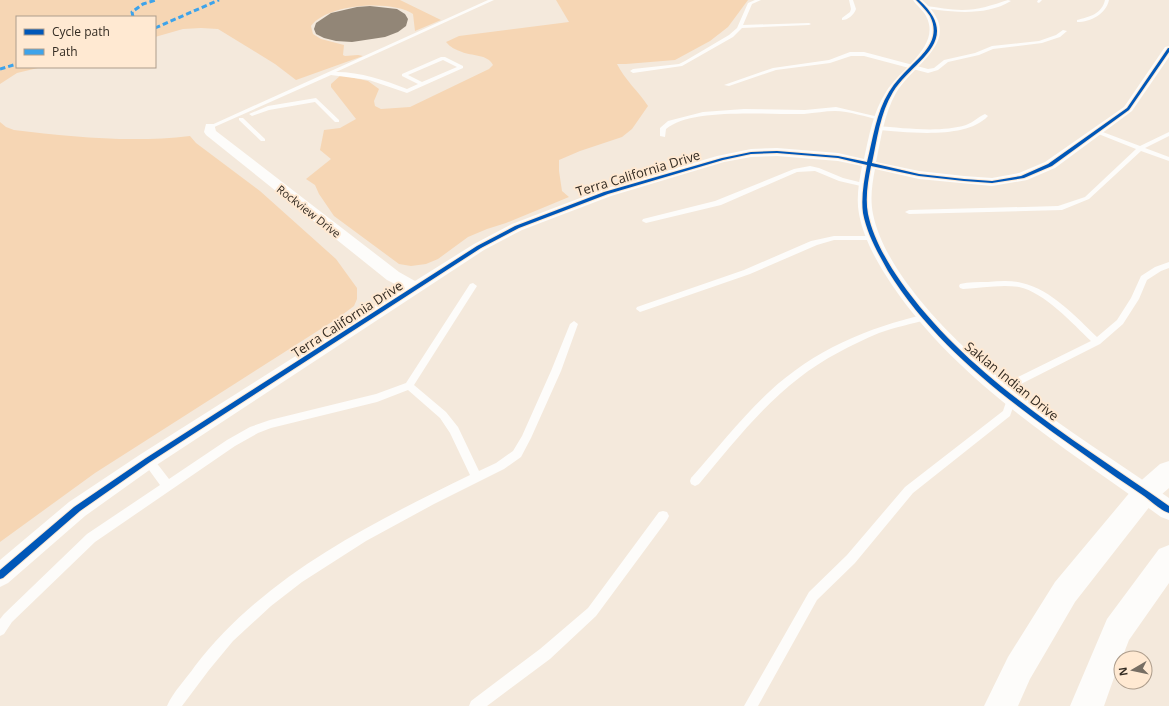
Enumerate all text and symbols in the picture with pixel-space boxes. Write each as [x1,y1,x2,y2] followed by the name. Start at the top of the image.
[16,16,156,68] legend
[52,23,110,40] text: Cycle path
[52,43,78,60] text: Path
[574,146,702,200] street label: Terra California Drive
[274,181,344,241] street label: Rockview Drive
[288,276,406,362] street label: Terra California Drive
[961,337,1063,425] street label: Saklan Indian Drive
[1113,650,1153,690] north arrow
[1115,666,1131,677] text: N

